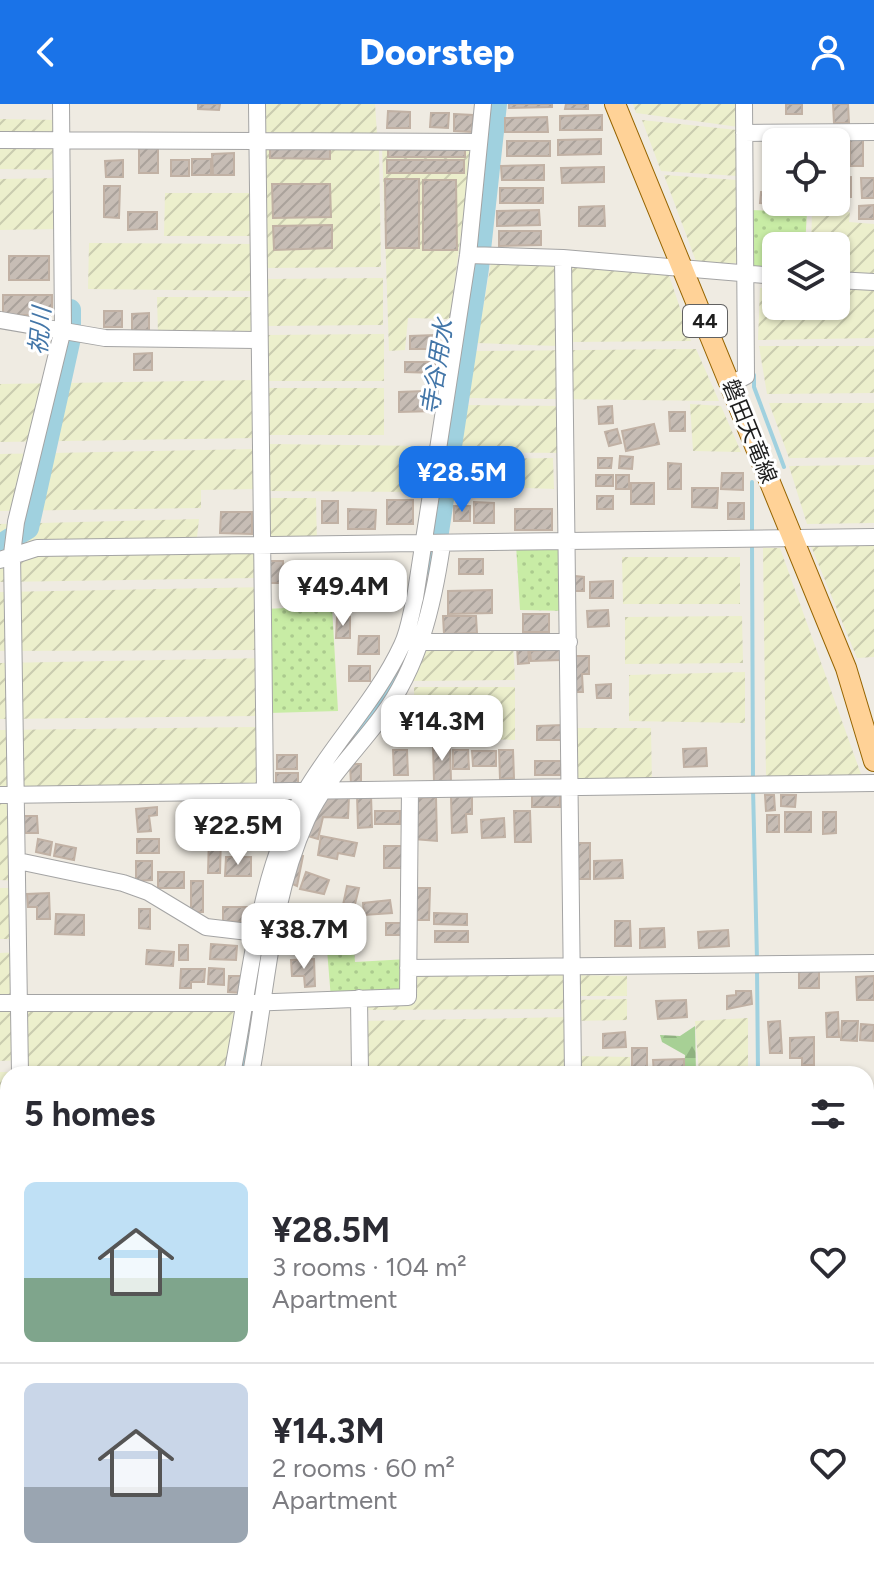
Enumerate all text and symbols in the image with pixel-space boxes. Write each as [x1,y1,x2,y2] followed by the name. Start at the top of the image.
[24,30,68,74] icon: back
[806,30,850,74] icon: person
[359,31,515,74] text: Doorstep
[762,128,850,320] map controls
[762,128,850,216] button: locate
[762,232,850,320] button: layers
[23,303,56,356] water label: 祝川
[683,305,727,337] road number: 44
[415,314,459,417] water label: 寺谷用水
[716,375,783,487] street label: 磐田天竜線
[397,446,527,514] pin: ¥28.5M
[417,456,507,488] text: ¥28.5M
[278,560,408,628] pin: ¥49.4M
[297,570,389,602] text: ¥49.4M
[377,695,507,763] pin: ¥14.3M
[399,705,485,737] text: ¥14.3M
[173,799,303,867] pin: ¥22.5M
[193,809,283,841] text: ¥22.5M
[239,903,369,971] pin: ¥38.7M
[259,913,349,945] text: ¥38.7M
[806,1092,850,1136] icon: filters
[24,1094,155,1135] text: 5 homes
[272,1210,390,1251] text: ¥28.5M
[88,1214,184,1310] icon: home
[806,1240,850,1284] icon: heart
[272,1251,467,1283] text: 3 rooms · 104 m²
[272,1283,398,1315] text: Apartment
[272,1411,385,1452] text: ¥14.3M
[88,1415,184,1511] icon: home
[806,1441,850,1485] icon: heart
[272,1452,455,1484] text: 2 rooms · 60 m²
[272,1484,398,1516] text: Apartment

